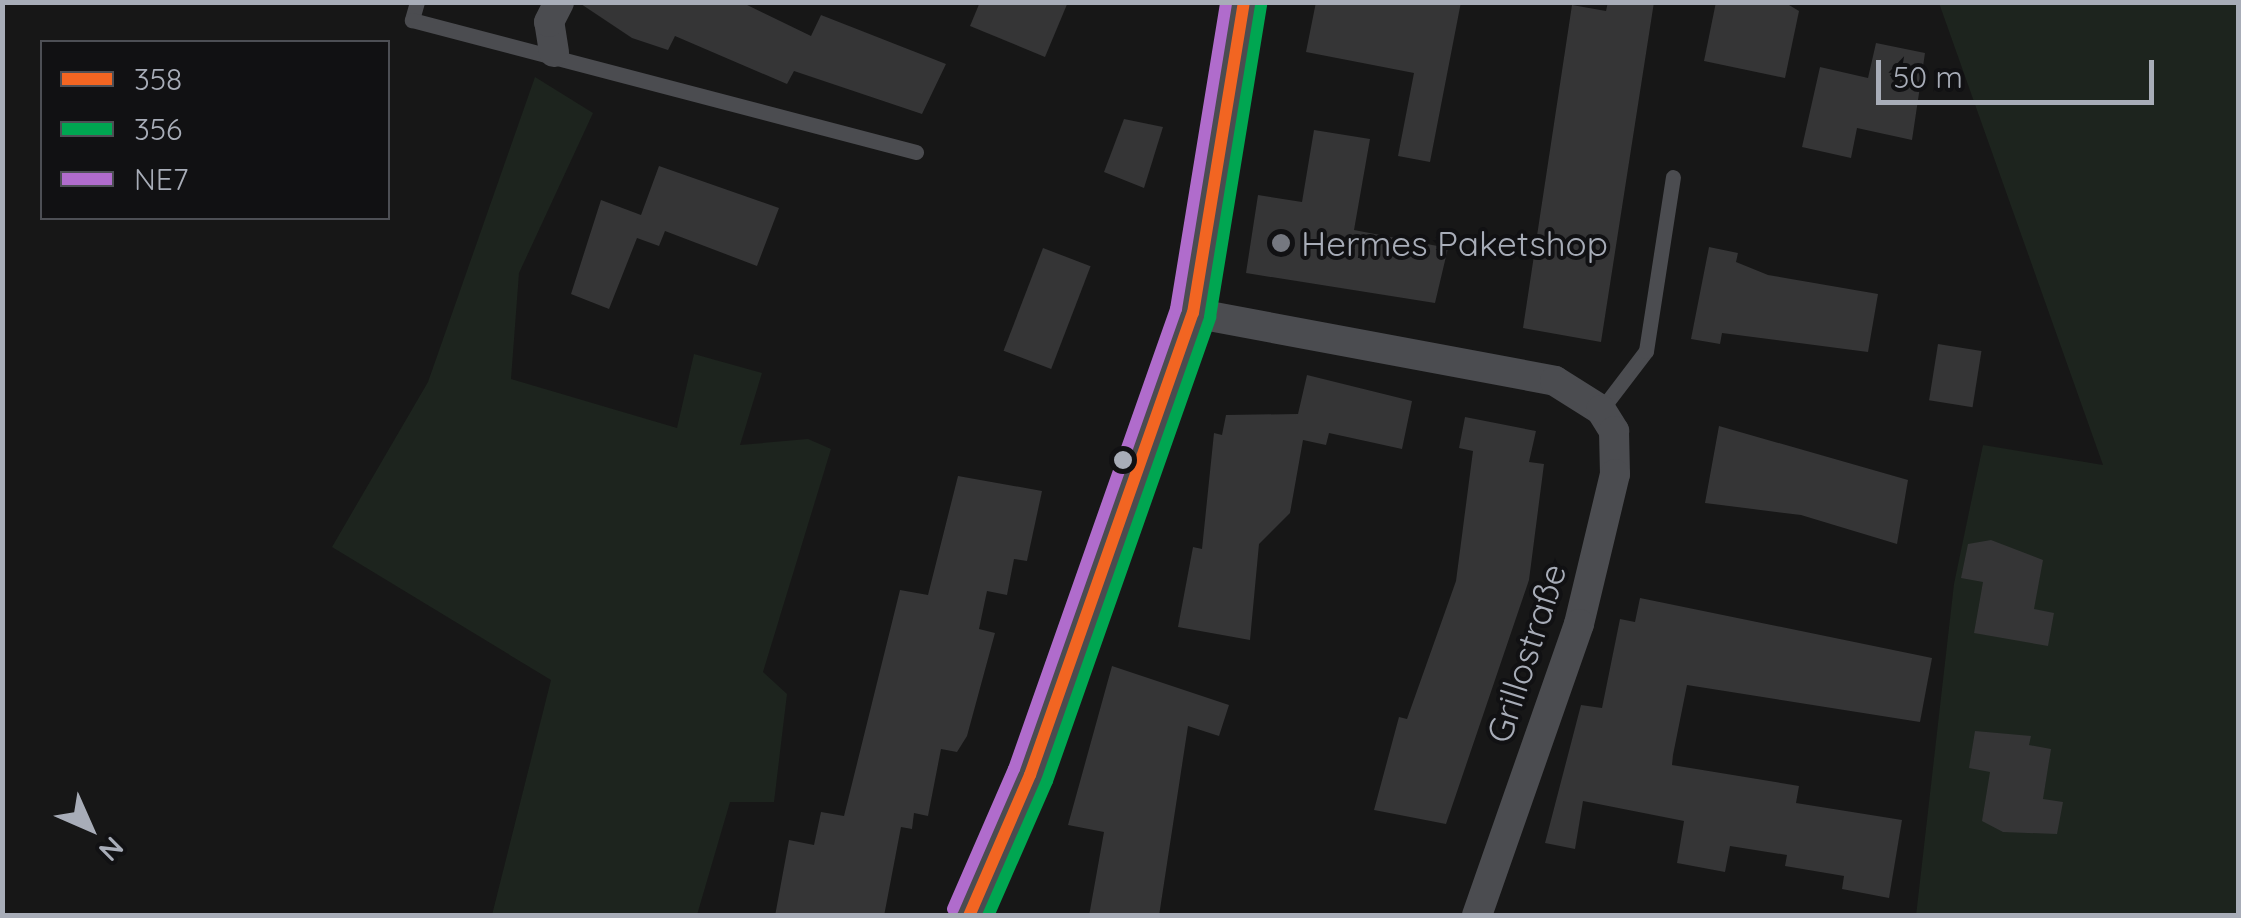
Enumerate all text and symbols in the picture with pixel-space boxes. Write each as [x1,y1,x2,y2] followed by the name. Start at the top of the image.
[40,40,390,220] legend
[1881,40,2158,102] scale bar
[1893,58,1963,96] text: 50 m
[134,60,182,98] text: 358
[134,110,182,148] text: 356
[134,160,188,198] text: NE7
[1301,222,1608,264] place label: Hermes Paketshop
[1270,232,1292,254] marker: Hermes Paketshop
[1113,450,1133,470] unlabelled marker
[1477,558,1575,748] street label: Grillostraße
[40,778,140,878] north arrow
[92,830,131,869] text: N

